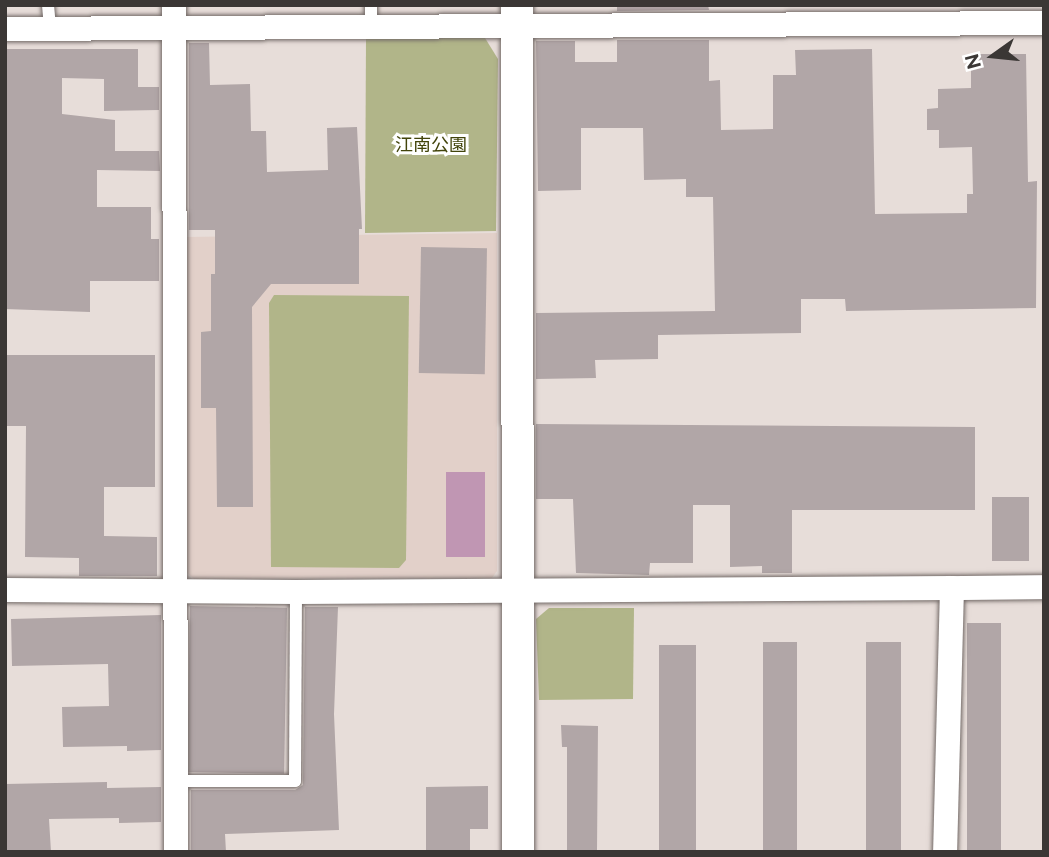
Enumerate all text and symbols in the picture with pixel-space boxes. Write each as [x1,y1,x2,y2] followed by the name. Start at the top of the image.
[958,21,1028,91] north arrow
[960,52,985,71] text: N
[395,134,467,156] park label: 江南公園

